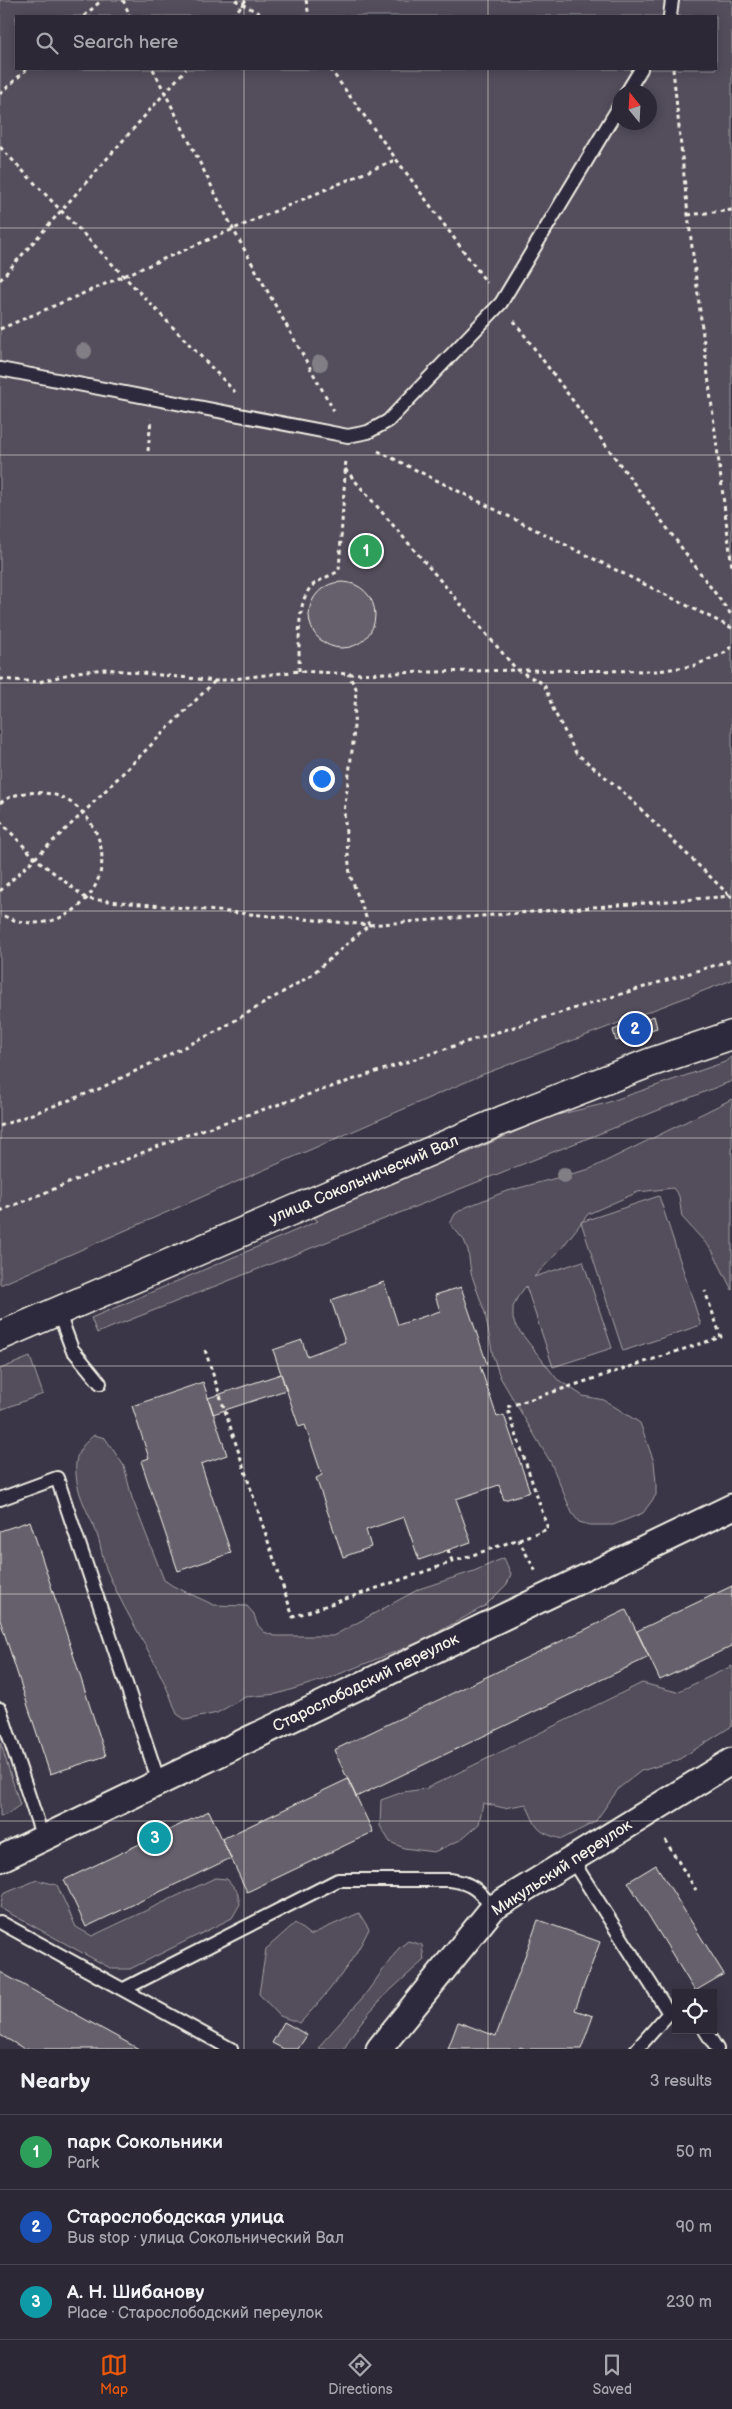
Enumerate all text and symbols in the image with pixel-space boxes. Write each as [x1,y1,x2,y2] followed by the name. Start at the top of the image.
[15,15,717,70] search box
[33,29,61,57] icon: search
[73,31,178,54] text: Search here
[612,85,657,130] north arrow
[350,532,382,570] pin: 1
[309,766,335,792] your location
[619,1010,651,1048] pin: 2
[266,1131,462,1229] street label: улица Сокольнический Вал
[270,1629,463,1736] street label: Старослободский переулок
[488,1815,636,1920] street label: Микульский переулок
[139,1819,171,1857] pin: 3
[672,1989,717,2034] map controls
[672,1989,717,2034] button: locate
[20,2069,90,2094] text: Nearby
[650,2072,712,2091] text: 3 results
[67,2131,223,2154] text: парк Сокольники
[33,2143,39,2162] text: 1
[676,2143,712,2162] text: 50 m
[67,2154,99,2173] text: Park
[67,2206,284,2229] text: Старослободская улица
[31,2218,41,2237] text: 2
[676,2218,712,2237] text: 90 m
[67,2229,344,2248] text: Bus stop · улица Сокольнический Вал
[67,2281,204,2304] text: А. Н. Шибанову
[31,2293,41,2312] text: 3
[666,2293,712,2312] text: 230 m
[67,2304,323,2323] text: Place · Старослободский переулок
[100,2351,128,2398] tab: Map
[328,2351,393,2398] tab: Directions
[593,2351,632,2398] tab: Saved

